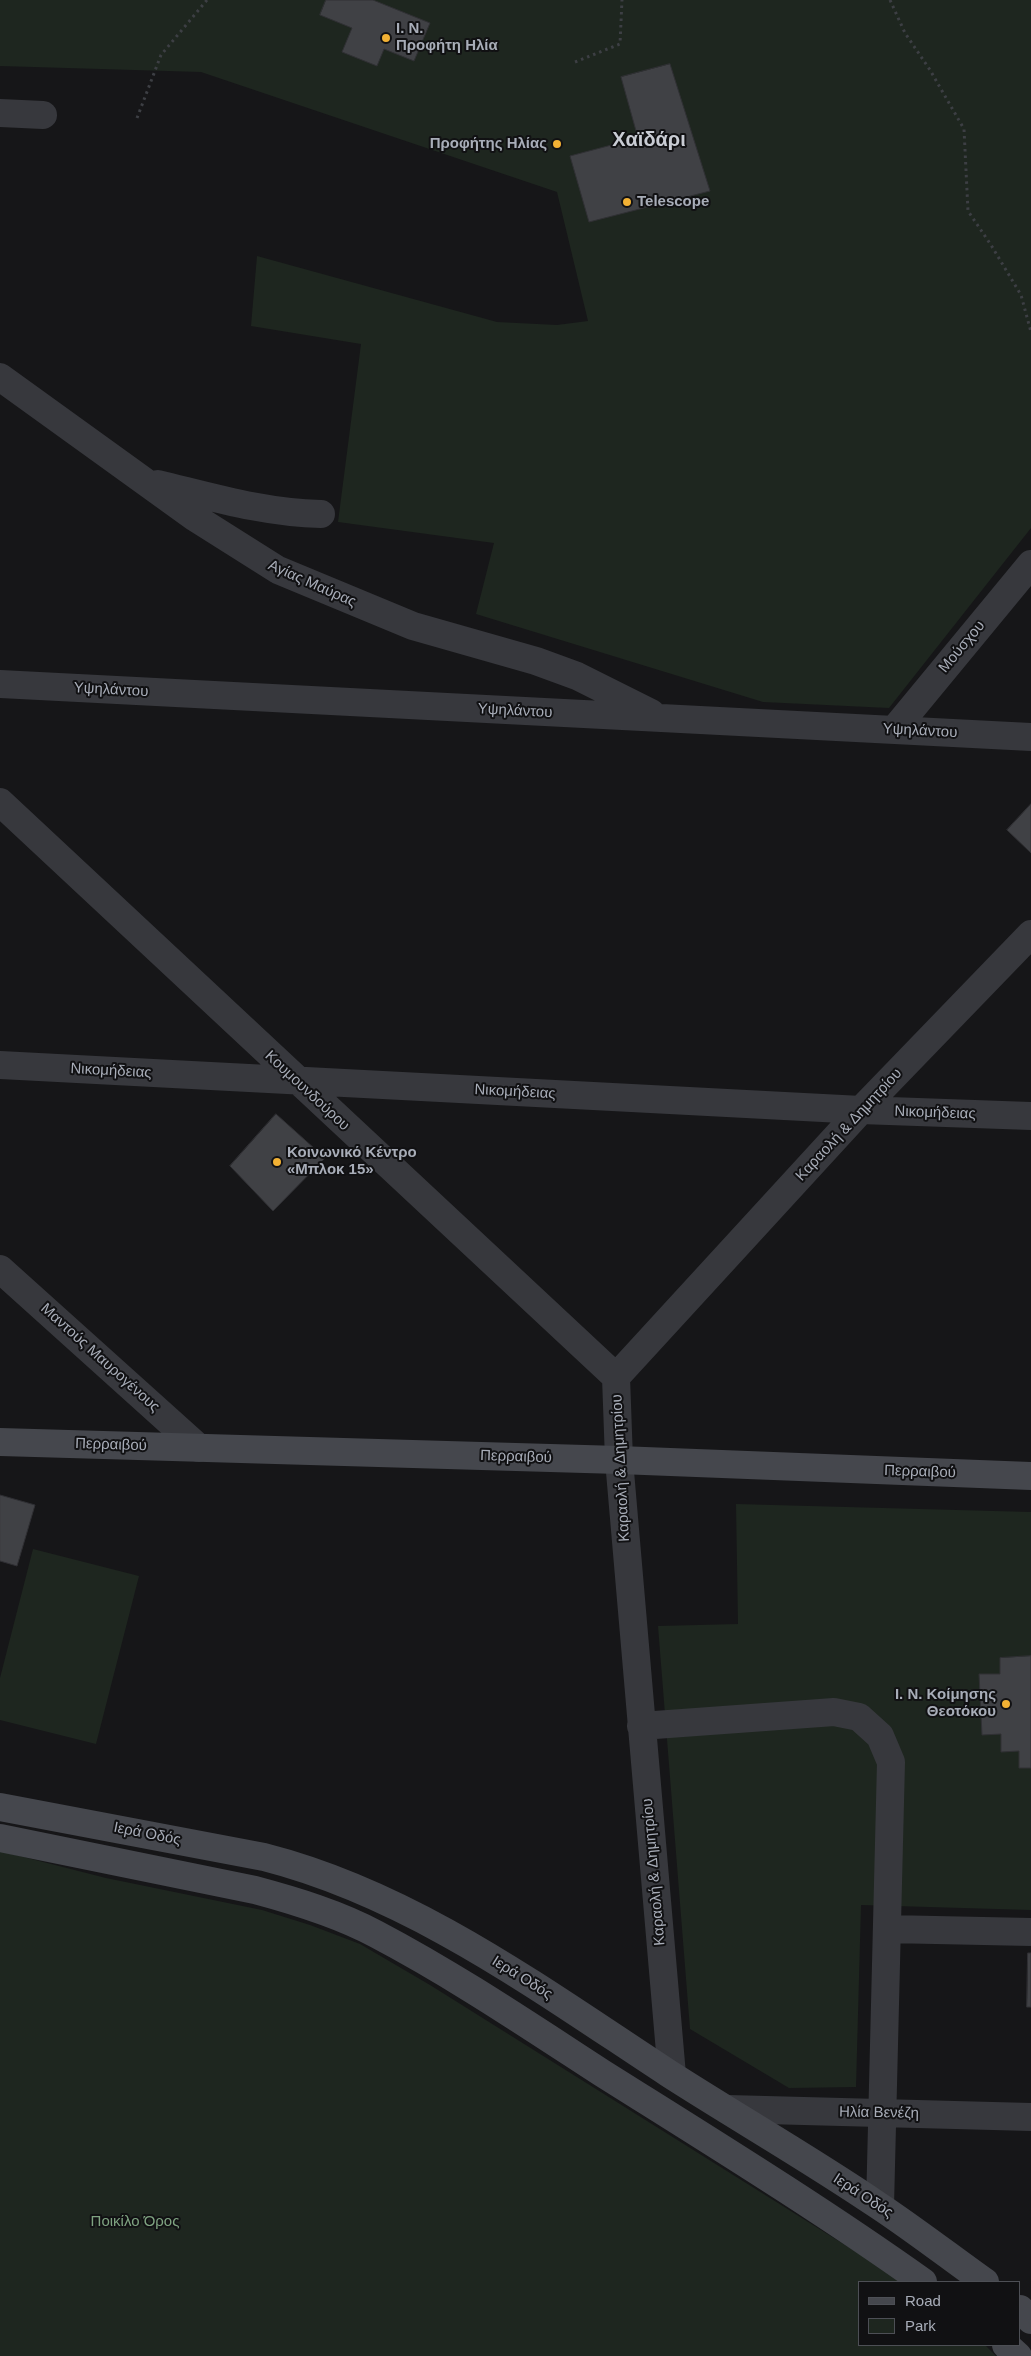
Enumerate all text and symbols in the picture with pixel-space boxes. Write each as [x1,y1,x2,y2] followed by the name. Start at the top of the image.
[396,20,498,55] place label: Ι. Ν. Προφήτη Ηλία
[380,32,392,44] marker: Ι. Ν. Προφήτη Ηλία
[612,128,686,152] district label: Χαϊδάρι
[430,135,547,153] place label: Προφήτης Ηλίας
[551,138,563,150] marker: Προφήτης Ηλίας
[637,193,709,211] place label: Telescope
[621,196,633,208] marker: Telescope
[265,557,359,611] street label: Αγίας Μαύρας
[935,617,989,677] street label: Μούσχου
[73,679,149,701] street label: Υψηλάντου
[477,700,553,722] street label: Υψηλάντου
[882,720,958,742] street label: Υψηλάντου
[261,1047,353,1135] street label: Κουμουνδούρου
[70,1060,152,1082] street label: Νικομήδειας
[792,1065,906,1185] street label: Καραολή & Δημητρίου
[474,1081,556,1103] street label: Νικομήδειας
[894,1103,976,1123] street label: Νικομήδειας
[287,1144,417,1179] place label: Κοινωνικό Κέντρο «Μπλοκ 15»
[271,1156,283,1168] marker: Κοινωνικό Κέντρο «Μπλοκ 15»
[37,1300,163,1416] street label: Μαντούς Μαυρογένους
[608,1394,634,1542] street label: Καραολή & Δημητρίου
[75,1435,147,1455] street label: Περραιβού
[480,1447,552,1467] street label: Περραιβού
[884,1462,956,1482] street label: Περραιβού
[895,1686,996,1721] place label: Ι. Ν. Κοίμησης Θεοτόκου
[1000,1698,1012,1710] marker: Ι. Ν. Κοίμησης Θεοτόκου
[639,1798,669,1946] street label: Καραολή & Δημητρίου
[112,1819,182,1849] street label: Ιερά Οδός
[488,1952,556,2004] street label: Ιερά Οδός
[839,2103,919,2123] street label: Ηλία Βενέζη
[830,2170,896,2222] street label: Ιερά Οδός
[91,2213,179,2231] park label: Ποικίλο Όρος
[858,2281,1021,2346] legend
[905,2292,941,2309] text: Road
[905,2317,936,2334] text: Park

